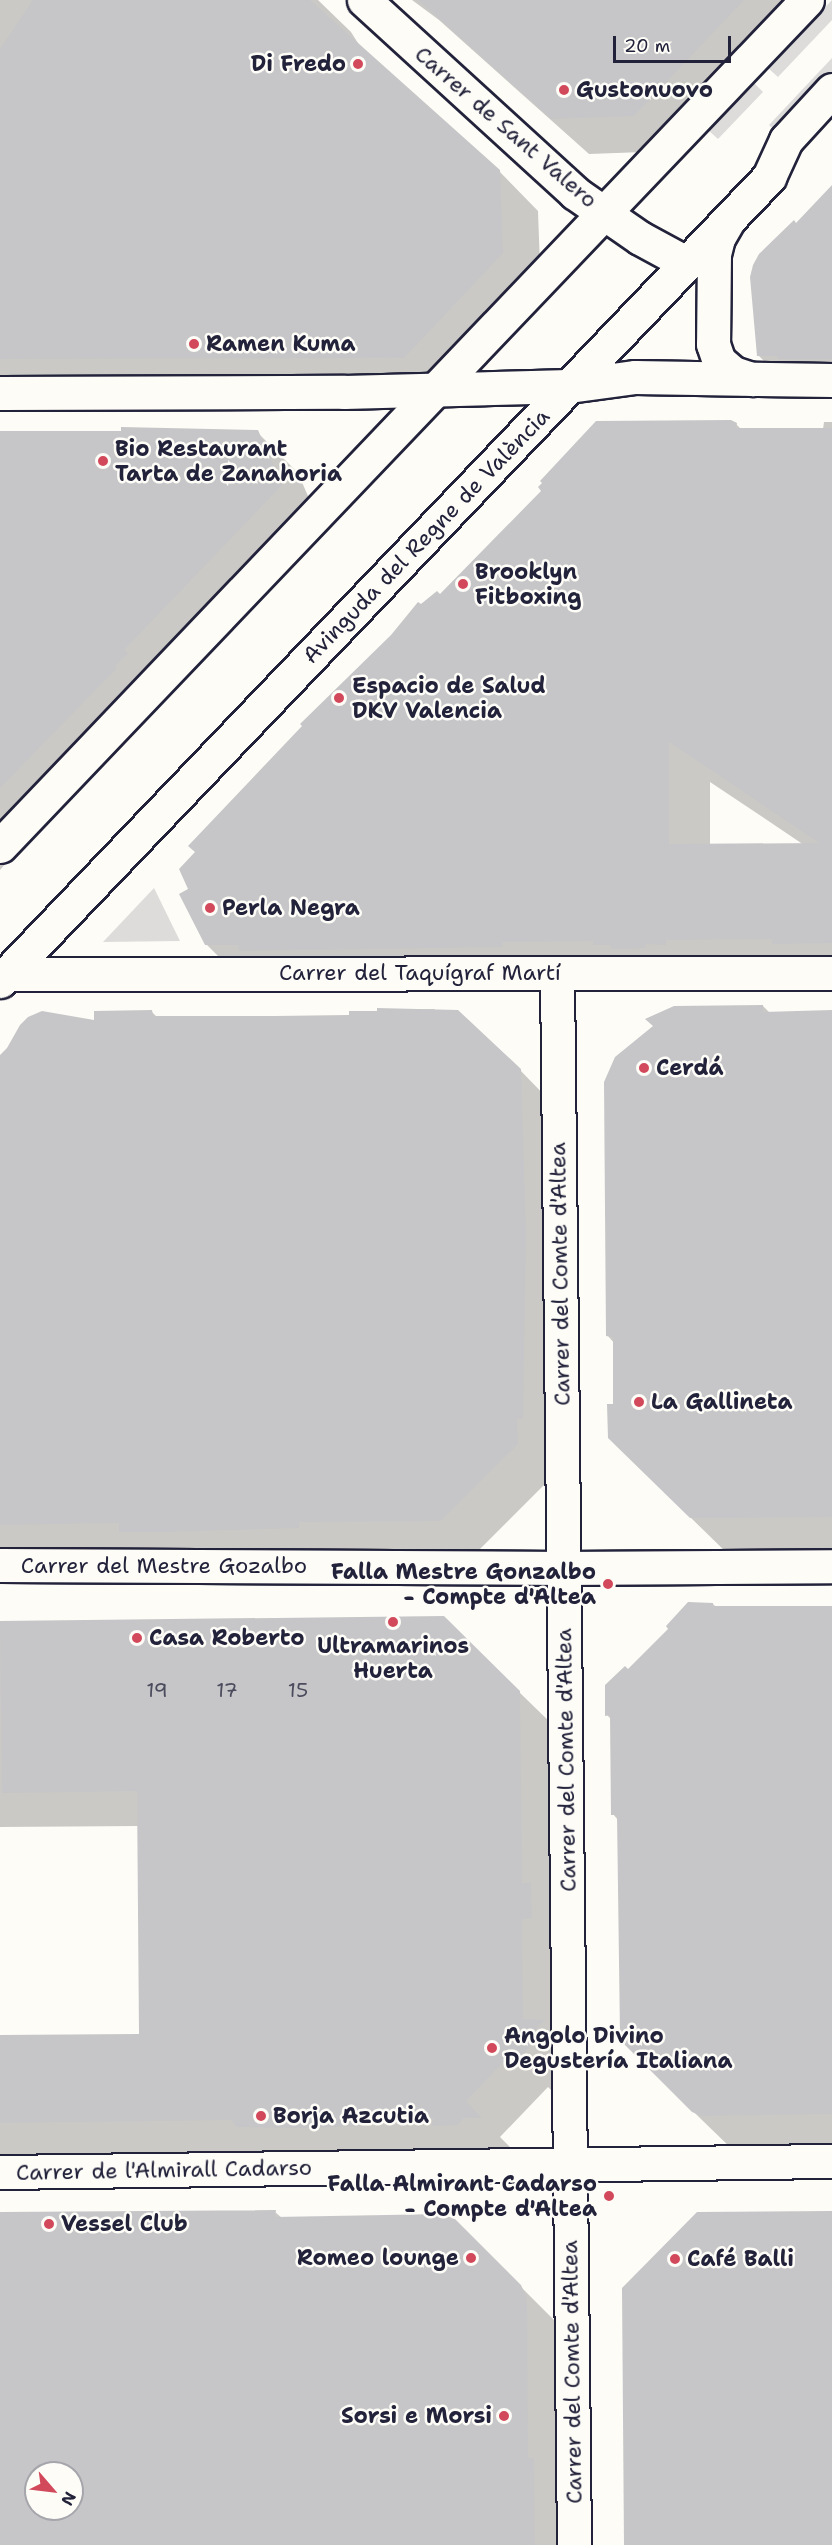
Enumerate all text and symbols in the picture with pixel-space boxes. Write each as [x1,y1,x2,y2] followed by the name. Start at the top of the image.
[616,24,734,62] scale bar
[624,34,670,58] text: 20 m
[410,41,602,213] street label: Carrer de Sant Valero
[251,51,346,77] place label: Di Fredo
[351,57,365,71] marker: Di Fredo
[576,77,713,103] place label: Gustonuovo
[557,83,571,97] marker: Gustonuovo
[206,331,355,357] place label: Ramen Kuma
[187,337,201,351] marker: Ramen Kuma
[297,403,555,669] street label: Avinguda del Regne de València
[115,435,342,487] place label: Bio Restaurant Tarta de Zanahoria
[96,454,110,468] marker: Bio Restaurant Tarta de Zanahoria
[475,558,581,610] place label: Brooklyn Fitboxing
[456,577,470,591] marker: Brooklyn Fitboxing
[352,672,546,724] place label: Espacio de Salud DKV Valencia
[330,689,348,707] marker: Espacio de Salud DKV Valencia
[222,895,360,921] place label: Perla Negra
[203,901,217,915] marker: Perla Negra
[279,960,561,986] street label: Carrer del Taquígraf Martí
[656,1055,724,1081] place label: Cerdá
[637,1061,651,1075] marker: Cerdá
[545,1142,575,1406] street label: Carrer del Comte d'Altea
[651,1389,792,1415] place label: La Gallineta
[632,1395,646,1409] marker: La Gallineta
[21,1553,307,1579] street label: Carrer del Mestre Gozalbo
[331,1558,596,1610] place label: Falla Mestre Gonzalbo - Compte d'Altea
[601,1577,615,1591] marker: Falla Mestre Gonzalbo - Compte d'Altea
[386,1615,400,1629] marker: Ultramarinos Huerta
[149,1625,304,1651] place label: Casa Roberto
[551,1628,581,1892] street label: Carrer del Comte d'Altea
[130,1631,144,1645] marker: Casa Roberto
[317,1632,469,1684] place label: Ultramarinos Huerta
[146,1678,168,1702] house number: 19
[216,1678,238,1702] house number: 17
[288,1678,308,1702] house number: 15
[504,2022,732,2074] place label: Angolo Divino Degustería Italiana
[485,2041,499,2055] marker: Angolo Divino Degustería Italiana
[273,2103,429,2129] place label: Borja Azcutia
[254,2109,268,2123] marker: Borja Azcutia
[16,2154,312,2186] street label: Carrer de l'Almirall Cadarso
[328,2170,597,2222] place label: Falla Almirant Cadarso - Compte d'Altea
[602,2189,616,2203] marker: Falla Almirant Cadarso - Compte d'Altea
[61,2211,188,2237] place label: Vessel Club
[42,2217,56,2231] marker: Vessel Club
[557,2240,587,2504] street label: Carrer del Comte d'Altea
[297,2245,459,2271] place label: Romeo lounge
[687,2246,794,2272] place label: Café Balli
[464,2251,478,2265] marker: Romeo lounge
[668,2252,682,2266] marker: Café Balli
[341,2403,492,2429] place label: Sorsi e Morsi
[497,2409,511,2423] marker: Sorsi e Morsi
[24,2461,84,2521] north arrow
[56,2488,81,2509] text: N

